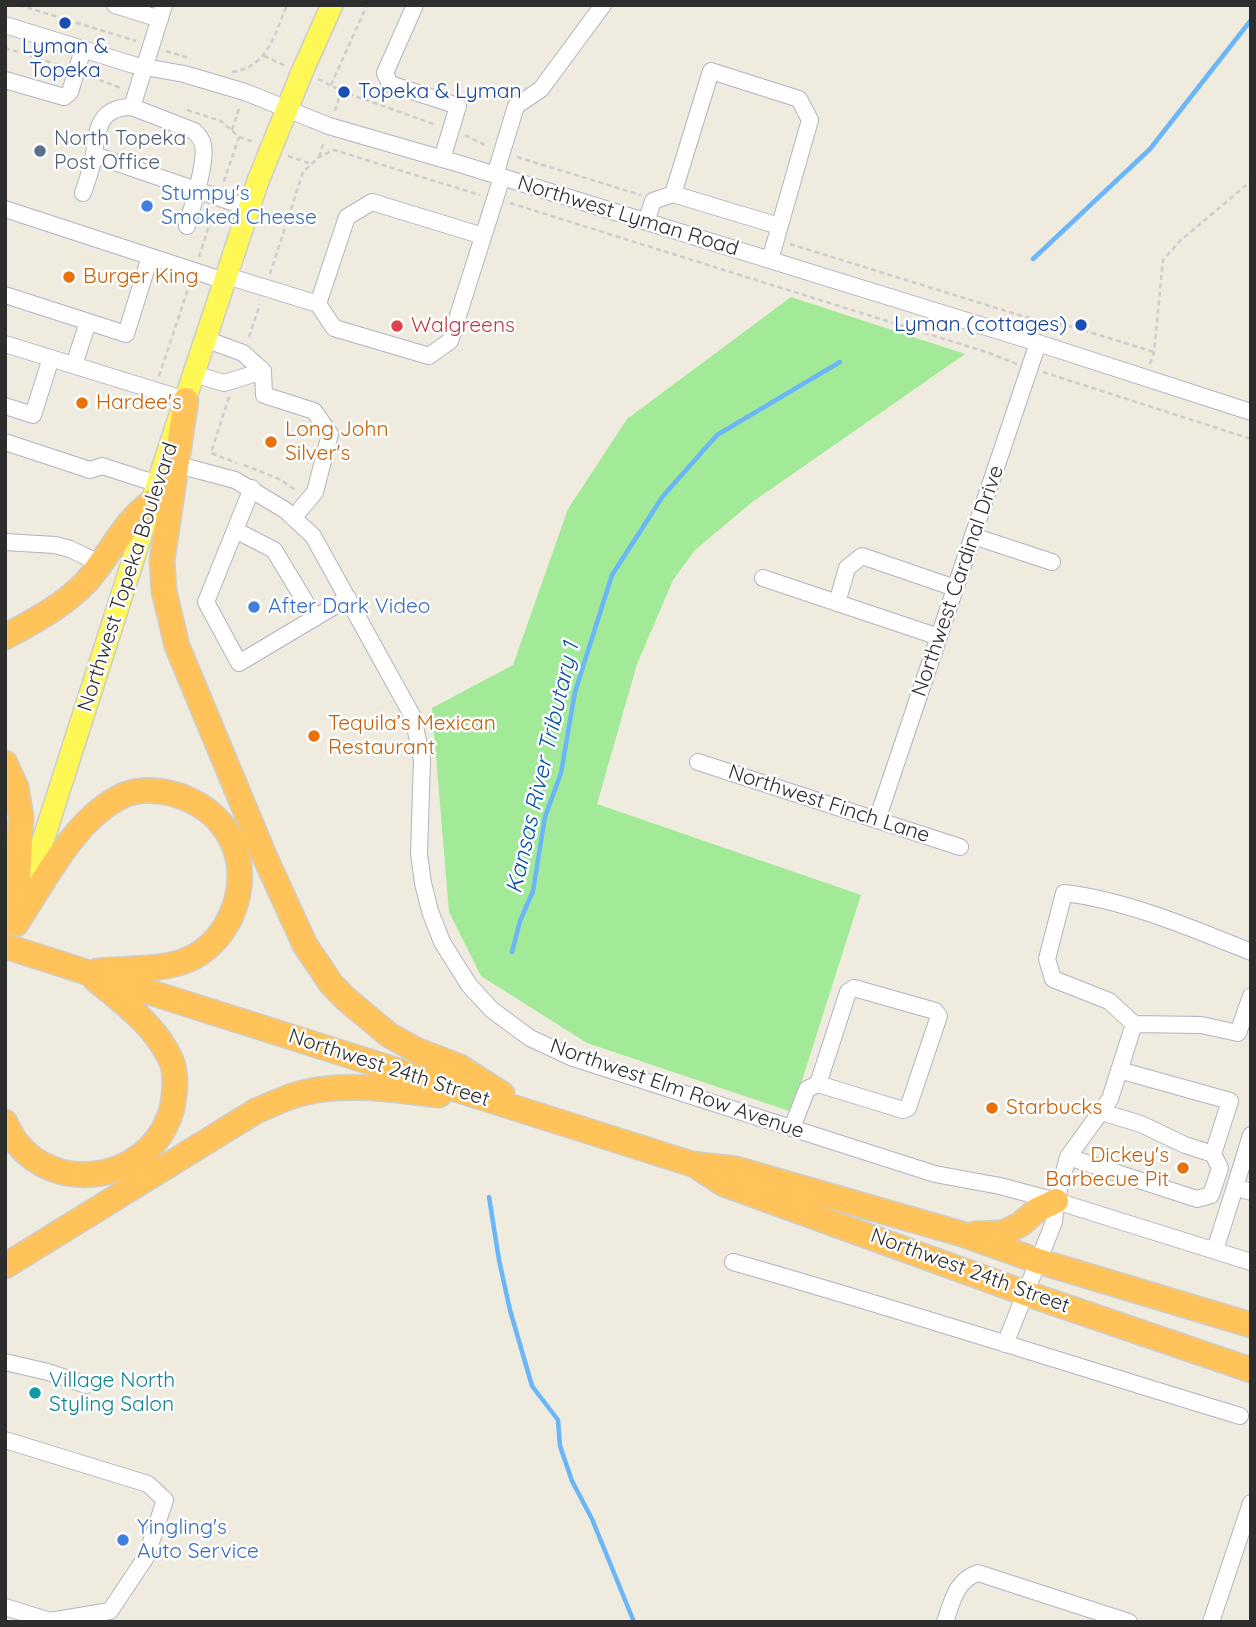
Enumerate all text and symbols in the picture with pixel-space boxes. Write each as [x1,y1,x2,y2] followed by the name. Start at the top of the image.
[57,15,73,31] marker: Lyman & Topeka
[22,34,108,84] place label: Lyman & Topeka
[358,79,522,105] place label: Topeka & Lyman
[336,84,352,100] marker: Topeka & Lyman
[54,126,186,176] place label: North Topeka Post Office
[32,143,48,159] marker: North Topeka Post Office
[514,170,742,262] street label: Northwest Lyman Road
[161,181,317,231] place label: Stumpy's Smoked Cheese
[139,198,155,214] marker: Stumpy's Smoked Cheese
[83,264,199,290] place label: Burger King
[61,269,77,285] marker: Burger King
[894,312,1067,338] place label: Lyman (cottages)
[411,313,515,339] place label: Walgreens
[1073,317,1089,333] marker: Lyman (cottages)
[389,318,405,334] marker: Walgreens
[96,390,182,416] place label: Hardee's
[74,395,90,411] marker: Hardee's
[285,417,389,467] place label: Long John Silver's
[263,434,279,450] marker: Long John Silver's
[73,439,183,715] street label: Northwest Topeka Boulevard
[907,462,1009,700] street label: Northwest Cardinal Drive
[268,594,431,620] place label: After Dark Video
[246,599,262,615] marker: After Dark Video
[501,640,585,896] water label: Kansas River Tributary 1
[328,711,496,761] place label: Tequila’s Mexican Restaurant
[306,728,322,744] marker: Tequila’s Mexican Restaurant
[725,760,933,848] street label: Northwest Finch Lane
[285,1024,493,1112] street label: Northwest 24th Street
[547,1034,807,1144] street label: Northwest Elm Row Avenue
[1006,1095,1102,1121] place label: Starbucks
[984,1100,1000,1116] marker: Starbucks
[1045,1143,1169,1193] place label: Dickey's Barbecue Pit
[1175,1160,1191,1176] marker: Dickey's Barbecue Pit
[867,1223,1073,1319] street label: Northwest 24th Street
[49,1368,175,1418] place label: Village North Styling Salon
[27,1385,43,1401] marker: Village North Styling Salon
[137,1515,259,1565] place label: Yingling's Auto Service
[115,1532,131,1548] marker: Yingling's Auto Service

